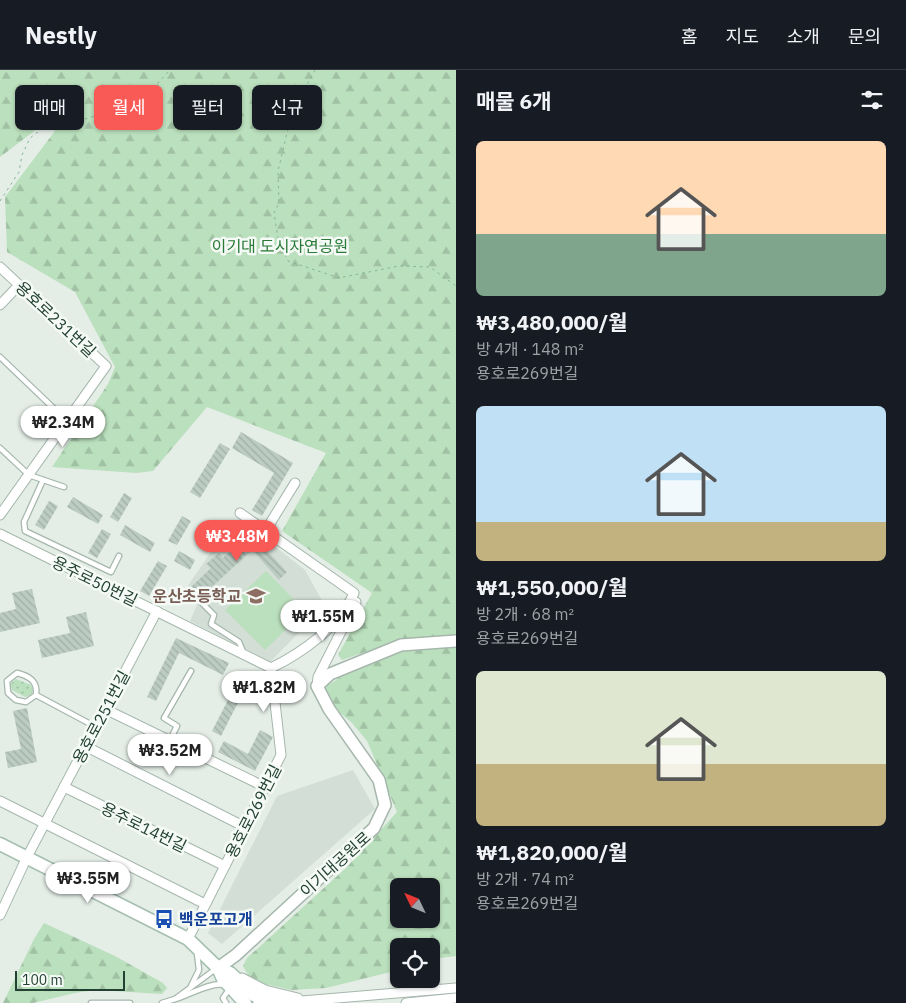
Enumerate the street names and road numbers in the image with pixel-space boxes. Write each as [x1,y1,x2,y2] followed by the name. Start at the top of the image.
[12,277,100,361] street label: 용호로231번길
[49,552,141,610] street label: 용주로50번길
[68,667,134,767] street label: 용호로251번길
[221,761,285,861] street label: 용호로269번길
[98,798,190,856] street label: 용주로14번길
[295,827,375,901] street label: 이기대공원로

